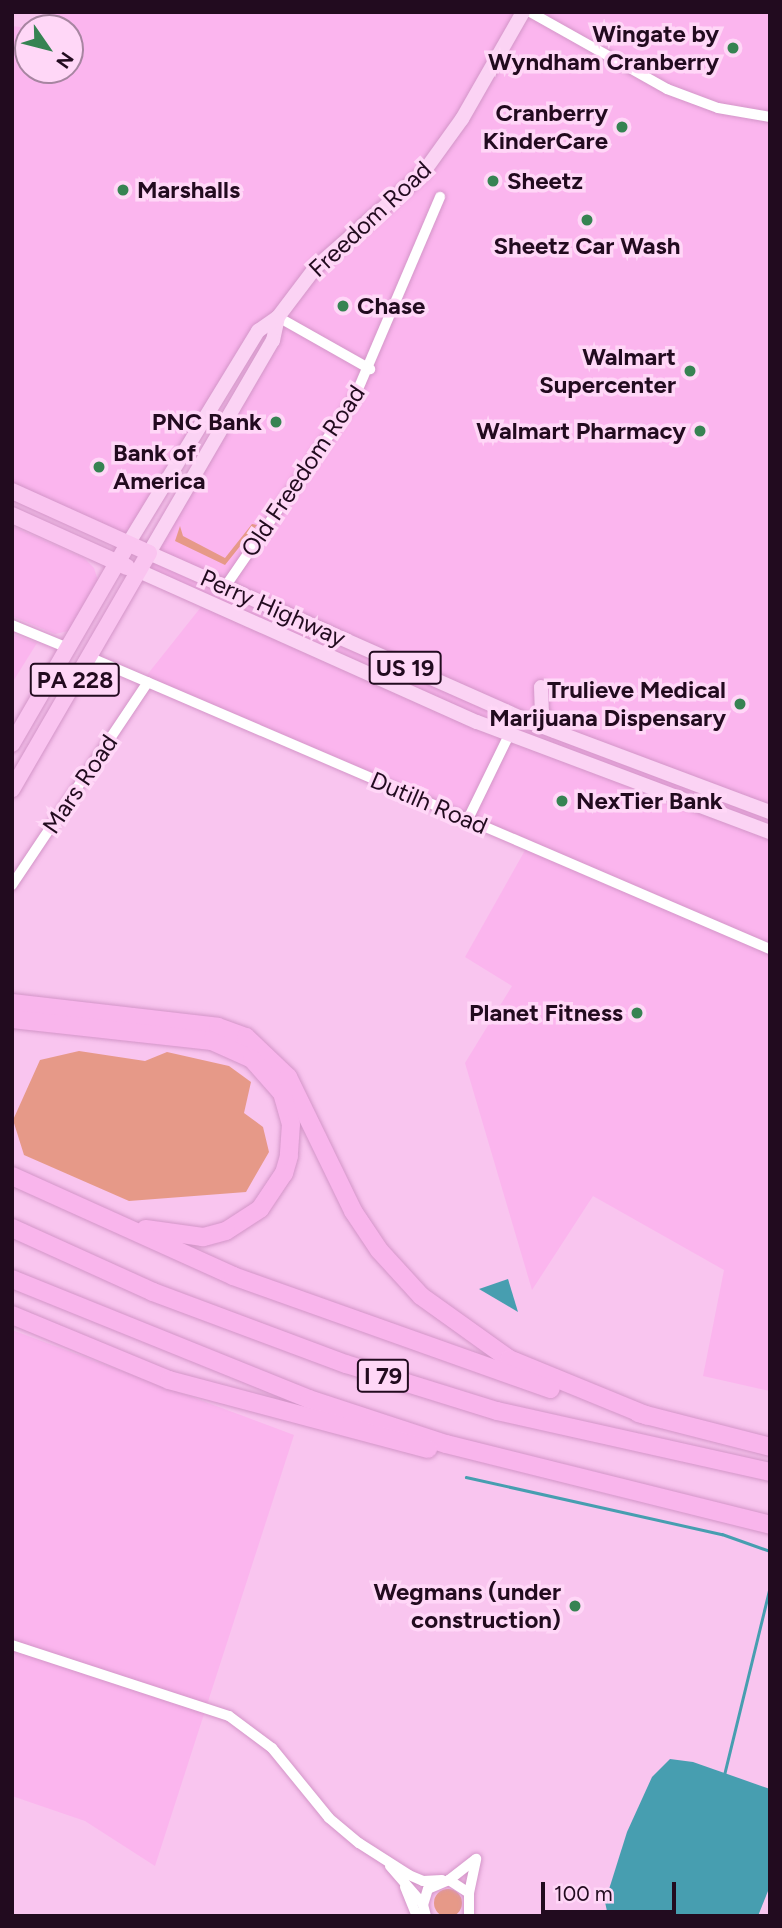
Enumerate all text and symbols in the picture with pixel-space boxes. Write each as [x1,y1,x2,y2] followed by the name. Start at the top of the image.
[14,14,84,84] north arrow
[488,20,719,76] place label: Wingate by Wyndham Cranberry
[725,40,741,56] marker: Wingate by Wyndham Cranberry
[51,48,79,73] text: N
[483,99,608,155] place label: Cranberry KinderCare
[614,119,630,135] marker: Cranberry KinderCare
[303,155,437,283] street label: Freedom Road
[507,167,583,195] place label: Sheetz
[485,173,501,189] marker: Sheetz
[137,176,240,204] place label: Marshalls
[115,182,131,198] marker: Marshalls
[579,212,595,228] marker: Sheetz Car Wash
[494,232,680,260] place label: Sheetz Car Wash
[357,292,425,320] place label: Chase
[335,298,351,314] marker: Chase
[539,343,676,399] place label: Walmart Supercenter
[682,363,698,379] marker: Walmart Supercenter
[235,380,371,562] street label: Old Freedom Road
[152,408,262,436] place label: PNC Bank
[268,414,284,430] marker: PNC Bank
[476,417,686,445] place label: Walmart Pharmacy
[692,423,708,439] marker: Walmart Pharmacy
[113,439,206,495] place label: Bank of America
[91,459,107,475] marker: Bank of America
[196,563,350,653] street label: Perry Highway
[368,648,442,688] road number: US 19
[29,660,120,700] road number: PA 228
[489,676,726,732] place label: Trulieve Medical Marijuana Dispensary
[732,696,748,712] marker: Trulieve Medical Marijuana Dispensary
[36,729,124,839] street label: Mars Road
[366,765,492,841] street label: Dutilh Road
[576,787,723,815] place label: NexTier Bank
[554,793,570,809] marker: NexTier Bank
[469,999,623,1027] place label: Planet Fitness
[629,1005,645,1021] marker: Planet Fitness
[357,1357,409,1396] road number: I 79
[373,1578,561,1634] place label: Wegmans (under construction)
[567,1598,583,1614] marker: Wegmans (under construction)
[544,1868,679,1912] scale bar
[554,1881,613,1906] text: 100 m

